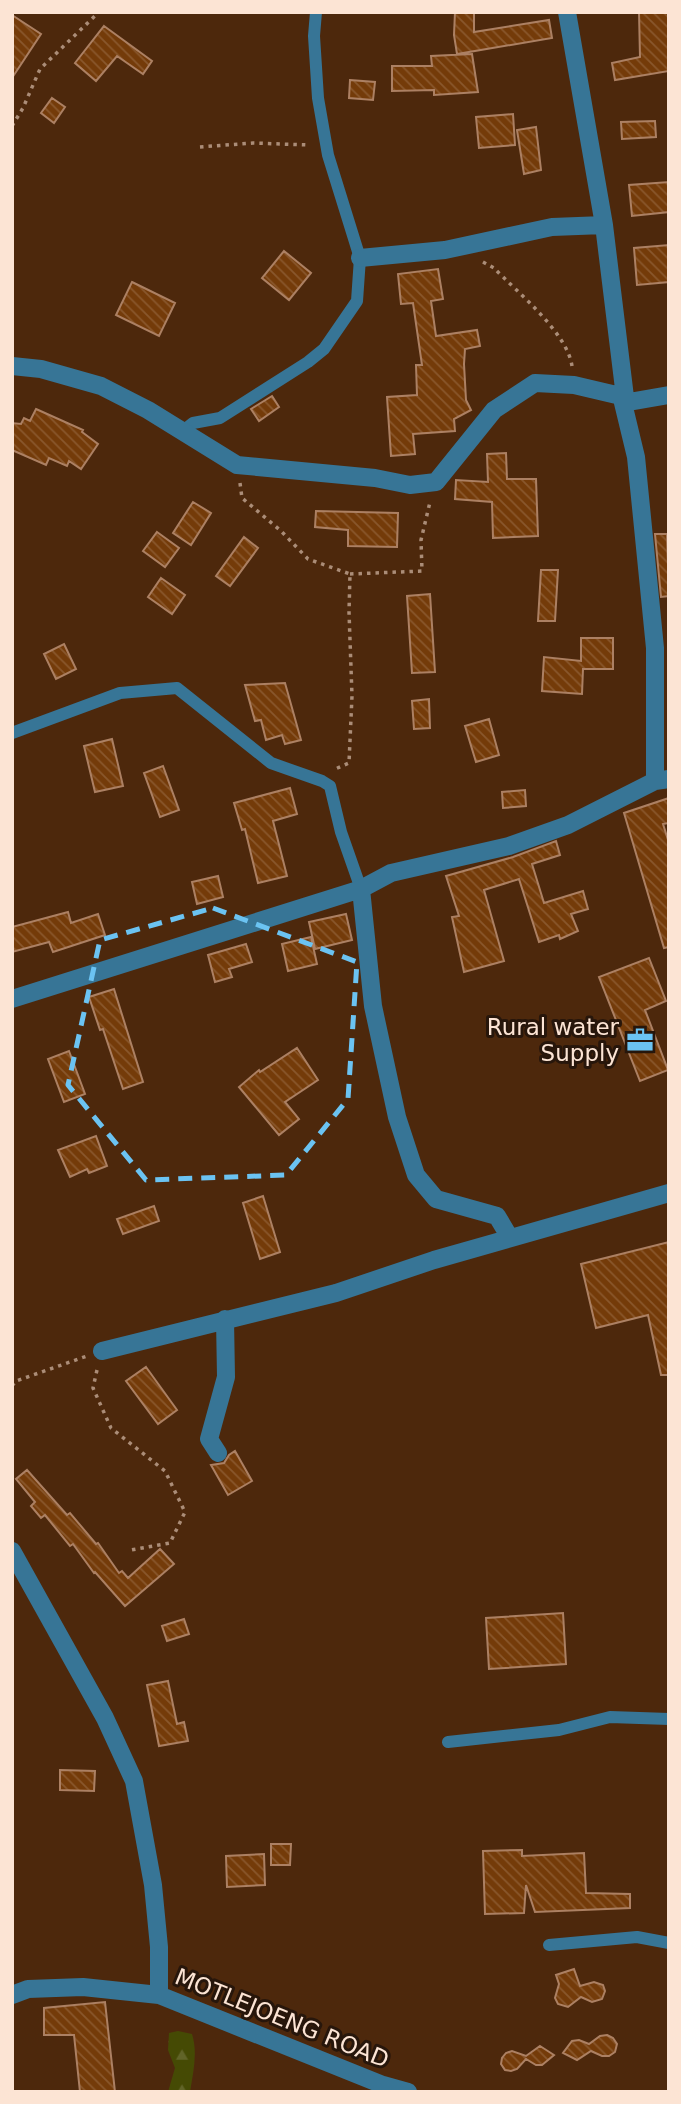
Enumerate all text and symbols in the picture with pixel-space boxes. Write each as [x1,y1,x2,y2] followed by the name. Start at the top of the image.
[487,1014,620,1066] place label: Rural water Supply
[625,1025,655,1055] office icon: Rural water Supply
[171,1963,393,2073] street label: MOTLEJOENG ROAD

